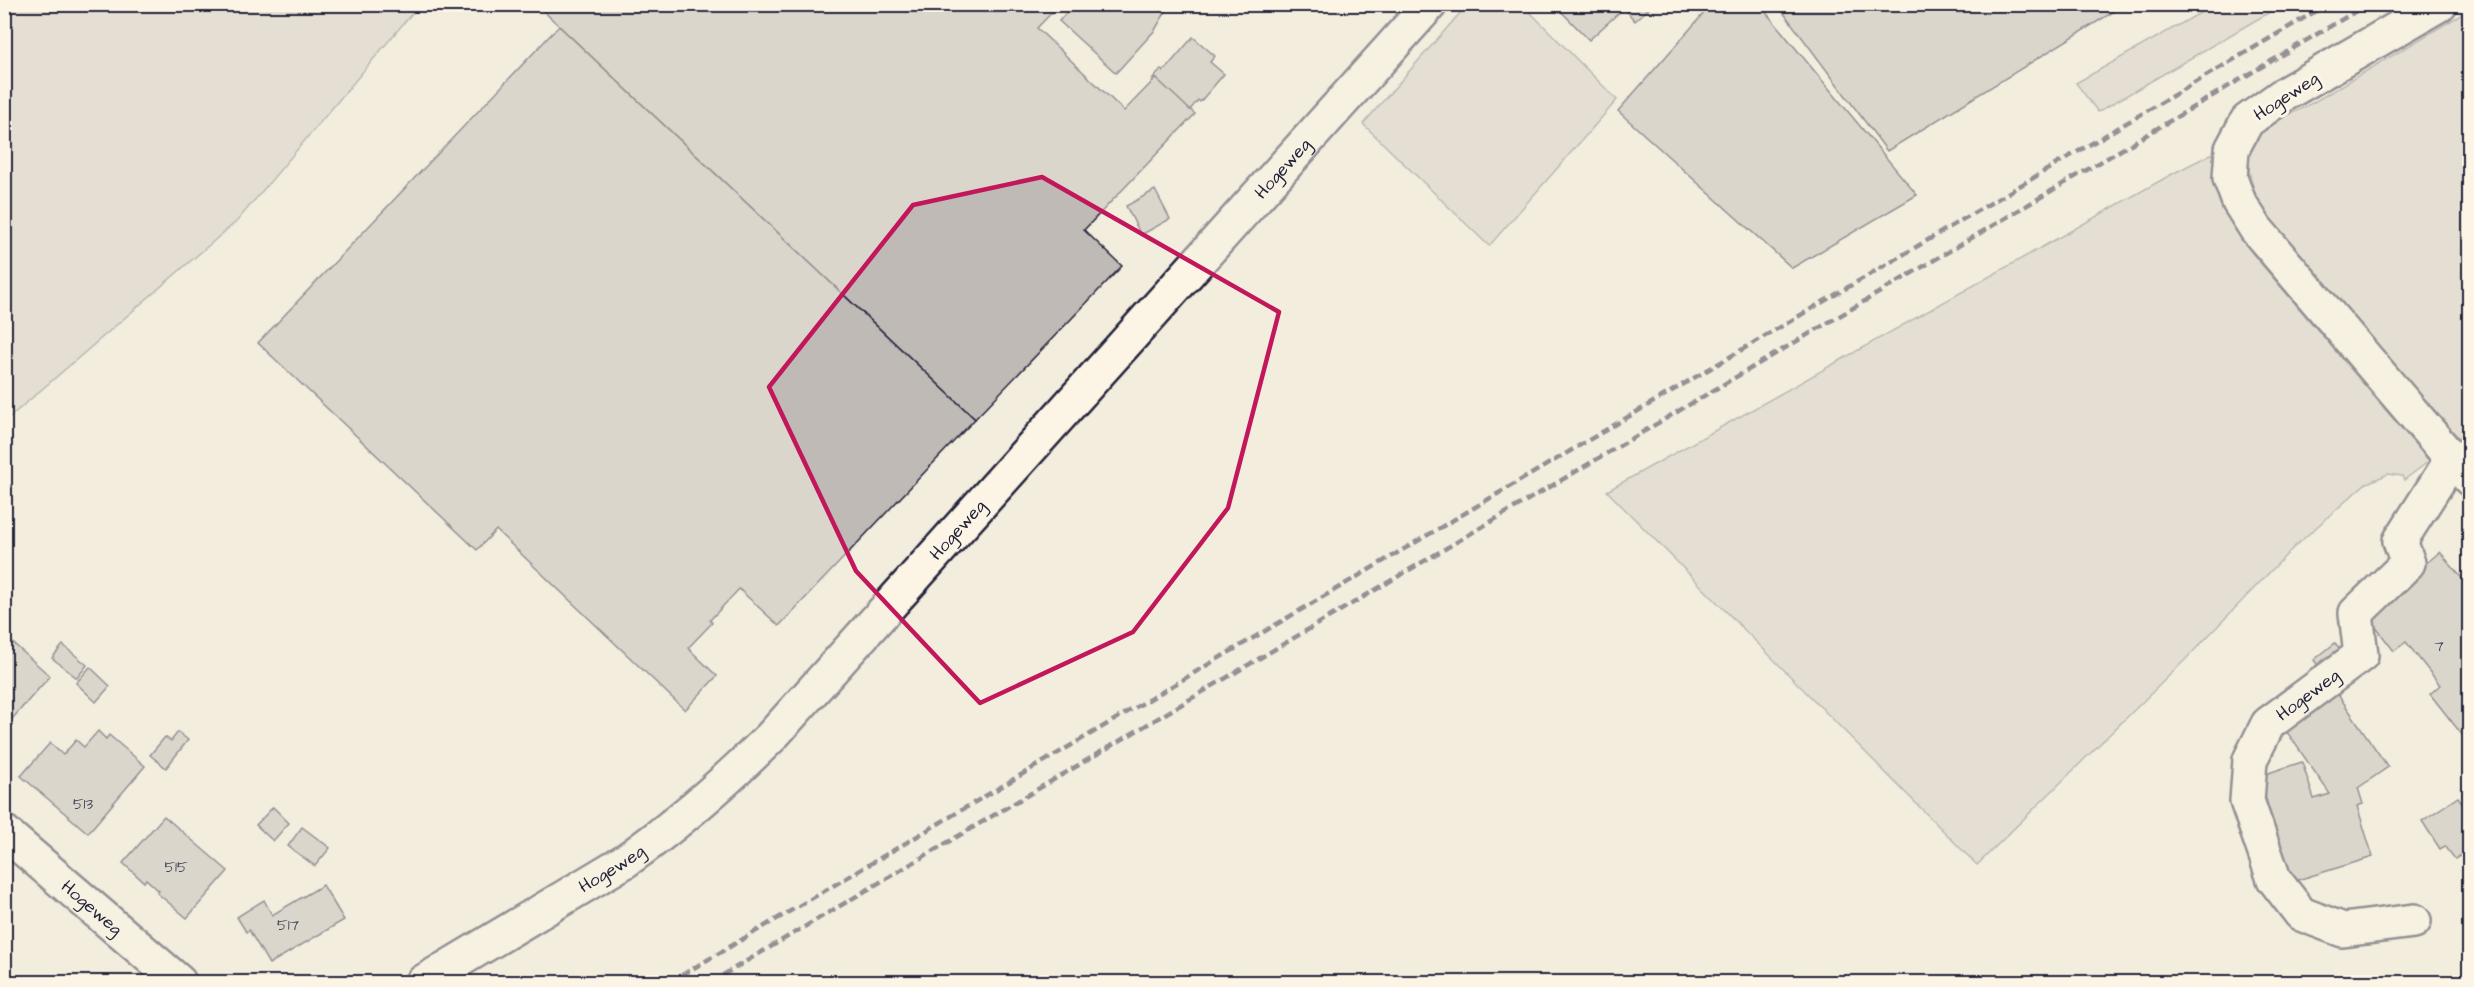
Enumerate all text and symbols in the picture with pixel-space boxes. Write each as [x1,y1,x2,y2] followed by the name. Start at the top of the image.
[2249,66,2324,128] street label: Hogeweg
[1249,133,1317,204] street label: Hogeweg
[924,494,992,566] street label: Hogeweg
[2434,636,2444,657] house number: 7
[2271,663,2346,727] street label: Hogeweg
[73,794,93,815] house number: 513
[574,839,651,899] street label: Hogeweg
[164,857,188,878] house number: 515
[56,874,128,942] street label: Hogeweg
[277,915,299,936] house number: 517

